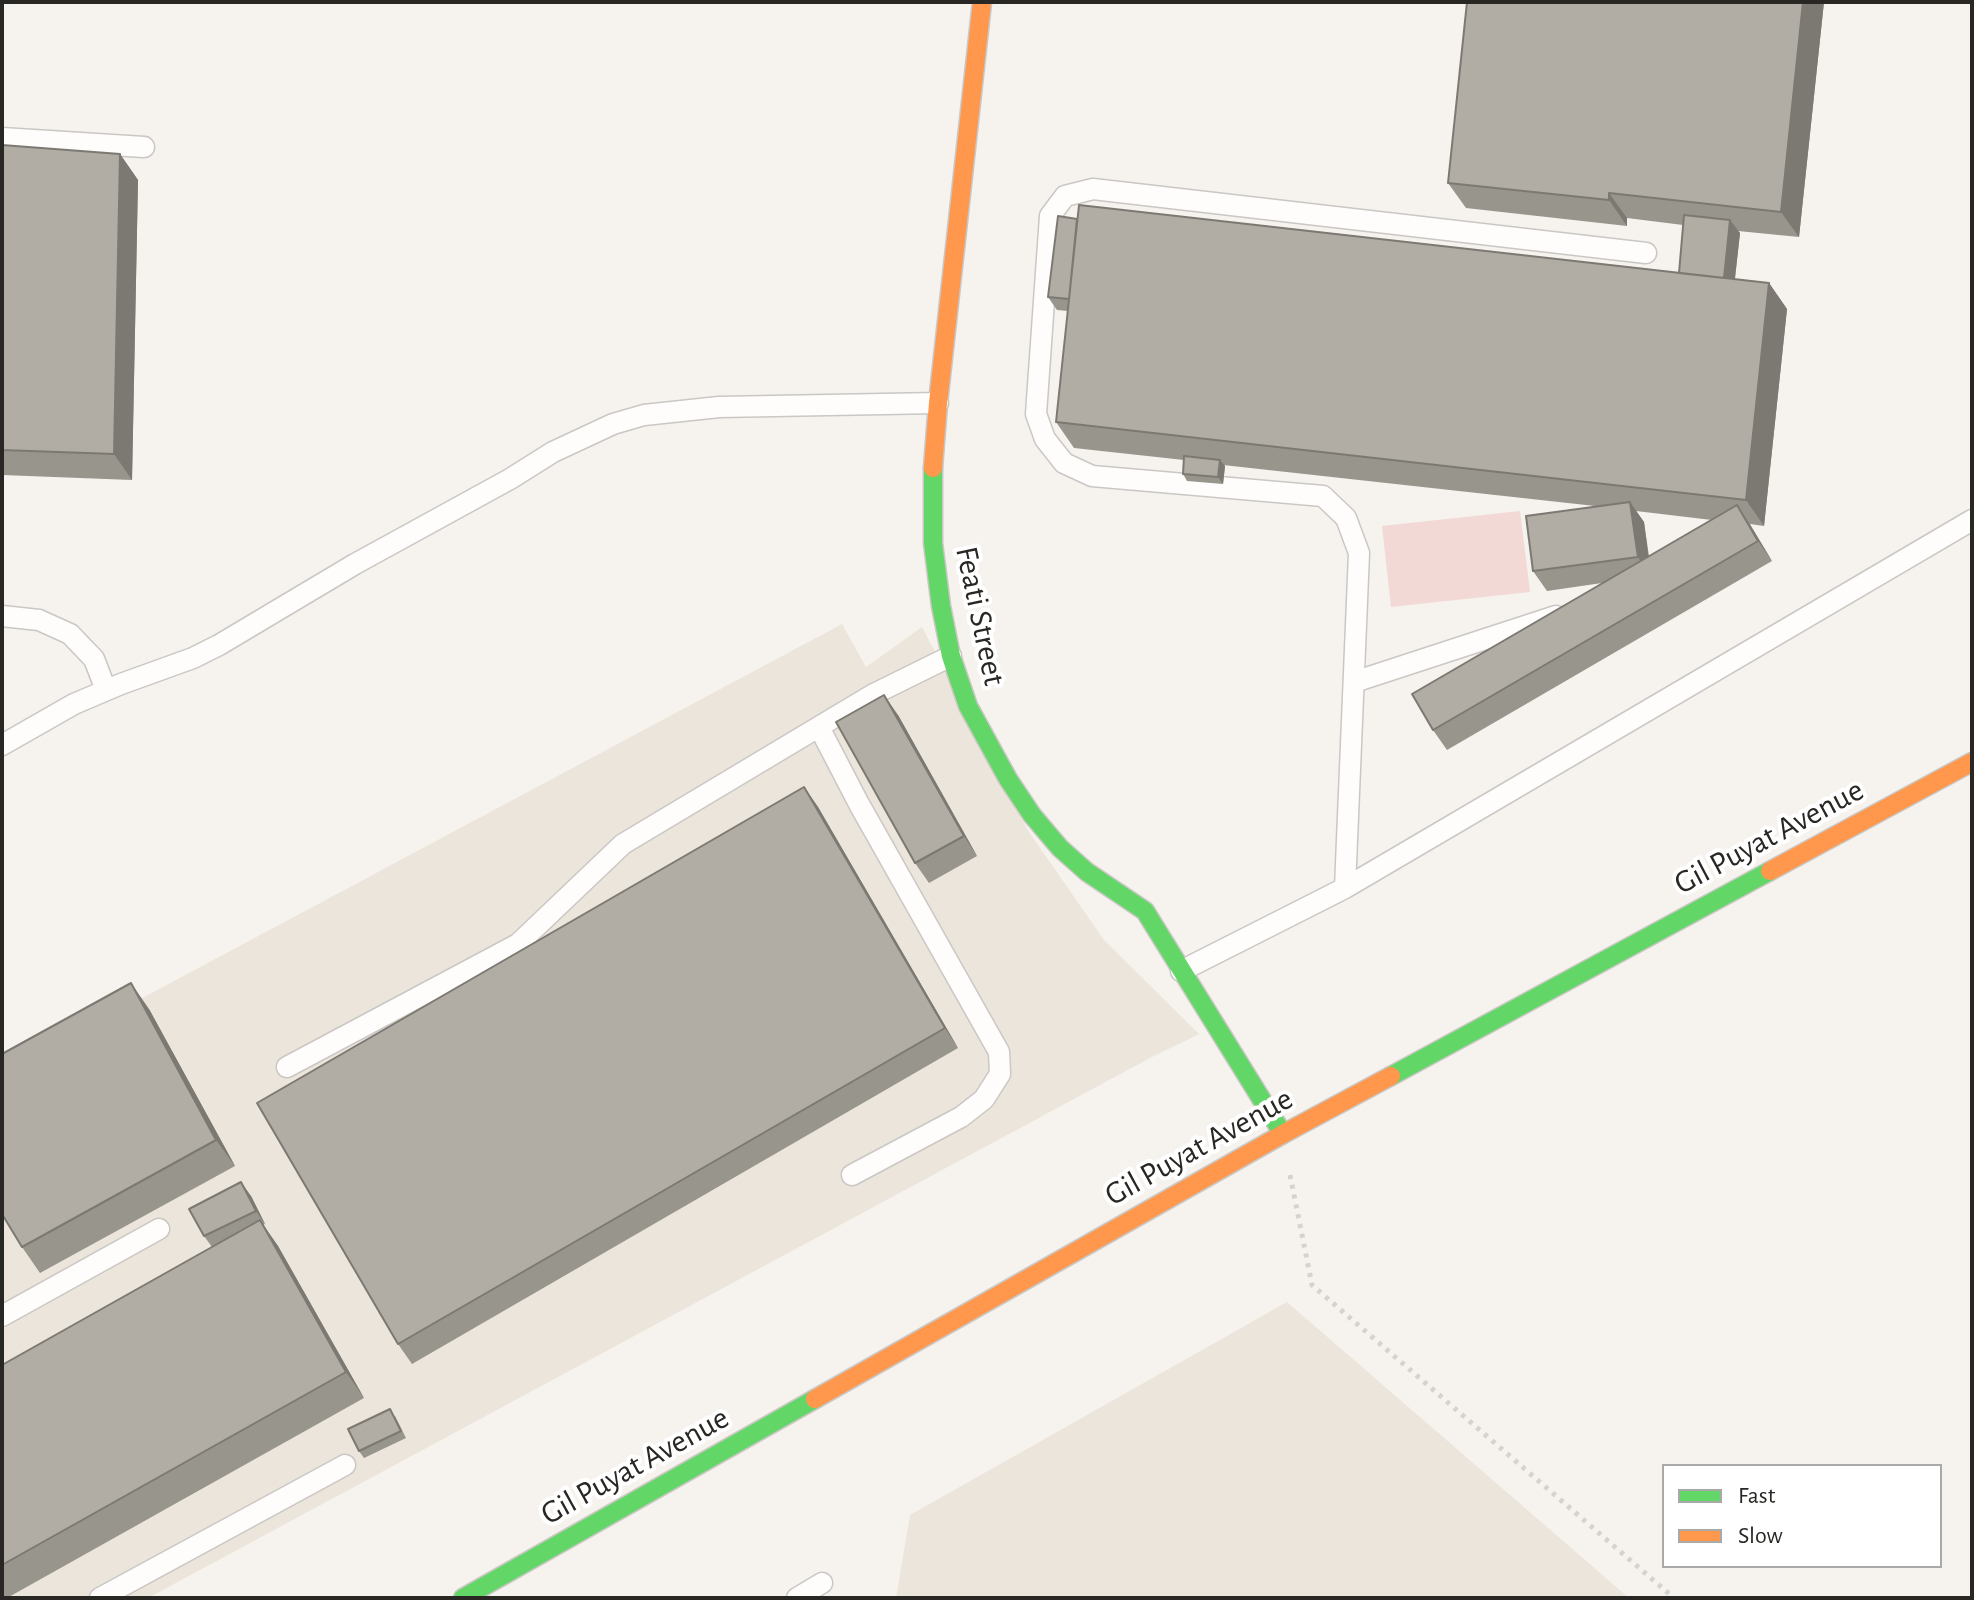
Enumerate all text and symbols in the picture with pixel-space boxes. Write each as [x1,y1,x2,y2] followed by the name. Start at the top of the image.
[947,543,1013,689] street label: Feati Street
[1668,771,1870,903] street label: Gil Puyat Avenue
[1098,1080,1300,1214] street label: Gil Puyat Avenue
[534,1399,736,1533] street label: Gil Puyat Avenue
[1662,1464,1942,1568] legend
[1738,1484,1775,1508] text: Fast
[1738,1524,1783,1548] text: Slow

